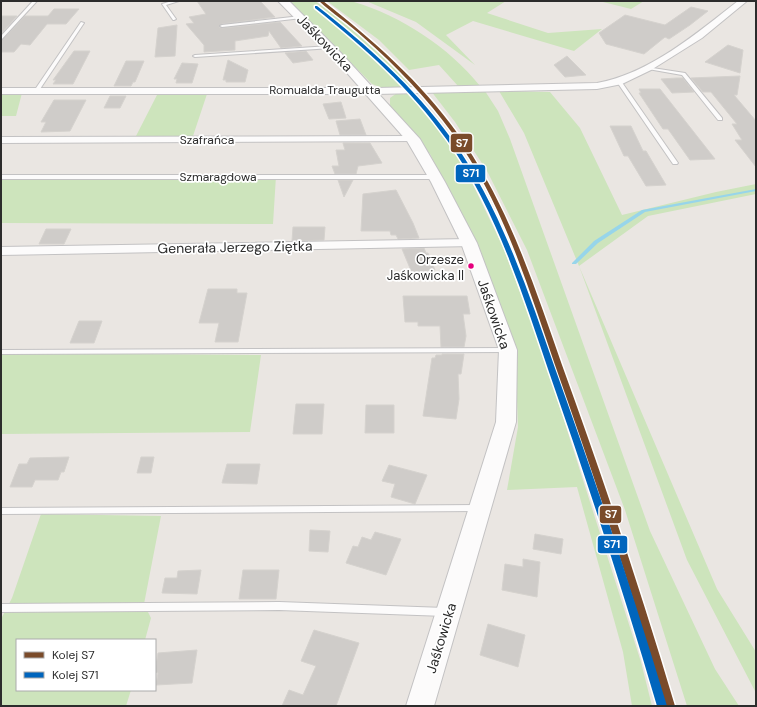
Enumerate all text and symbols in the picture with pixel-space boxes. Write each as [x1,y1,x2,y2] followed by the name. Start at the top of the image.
[293,11,357,75] street label: Jaśkowicka
[269,82,381,98] street label: Romualda Traugutta
[180,132,234,148] street label: Szafrańca
[450,133,473,153] line badge: S7
[456,136,468,150] text: S7
[455,164,486,183] line badge: S71
[463,166,479,180] text: S71
[180,169,256,185] street label: Szmaragdowa
[157,237,313,257] street label: Generała Jerzego Ziętka
[387,251,464,284] place label: Orzesze Jaśkowicka II
[466,261,476,271] marker: Orzesze Jaśkowicka II
[474,277,514,351] street label: Jaśkowicka
[599,505,622,524] line badge: S7
[605,507,617,521] text: S7
[597,535,628,554] line badge: S71
[604,537,620,551] text: S71
[422,601,460,675] street label: Jaśkowicka
[16,639,156,691] legend
[52,647,95,663] text: Kolej S7
[52,667,99,683] text: Kolej S71

